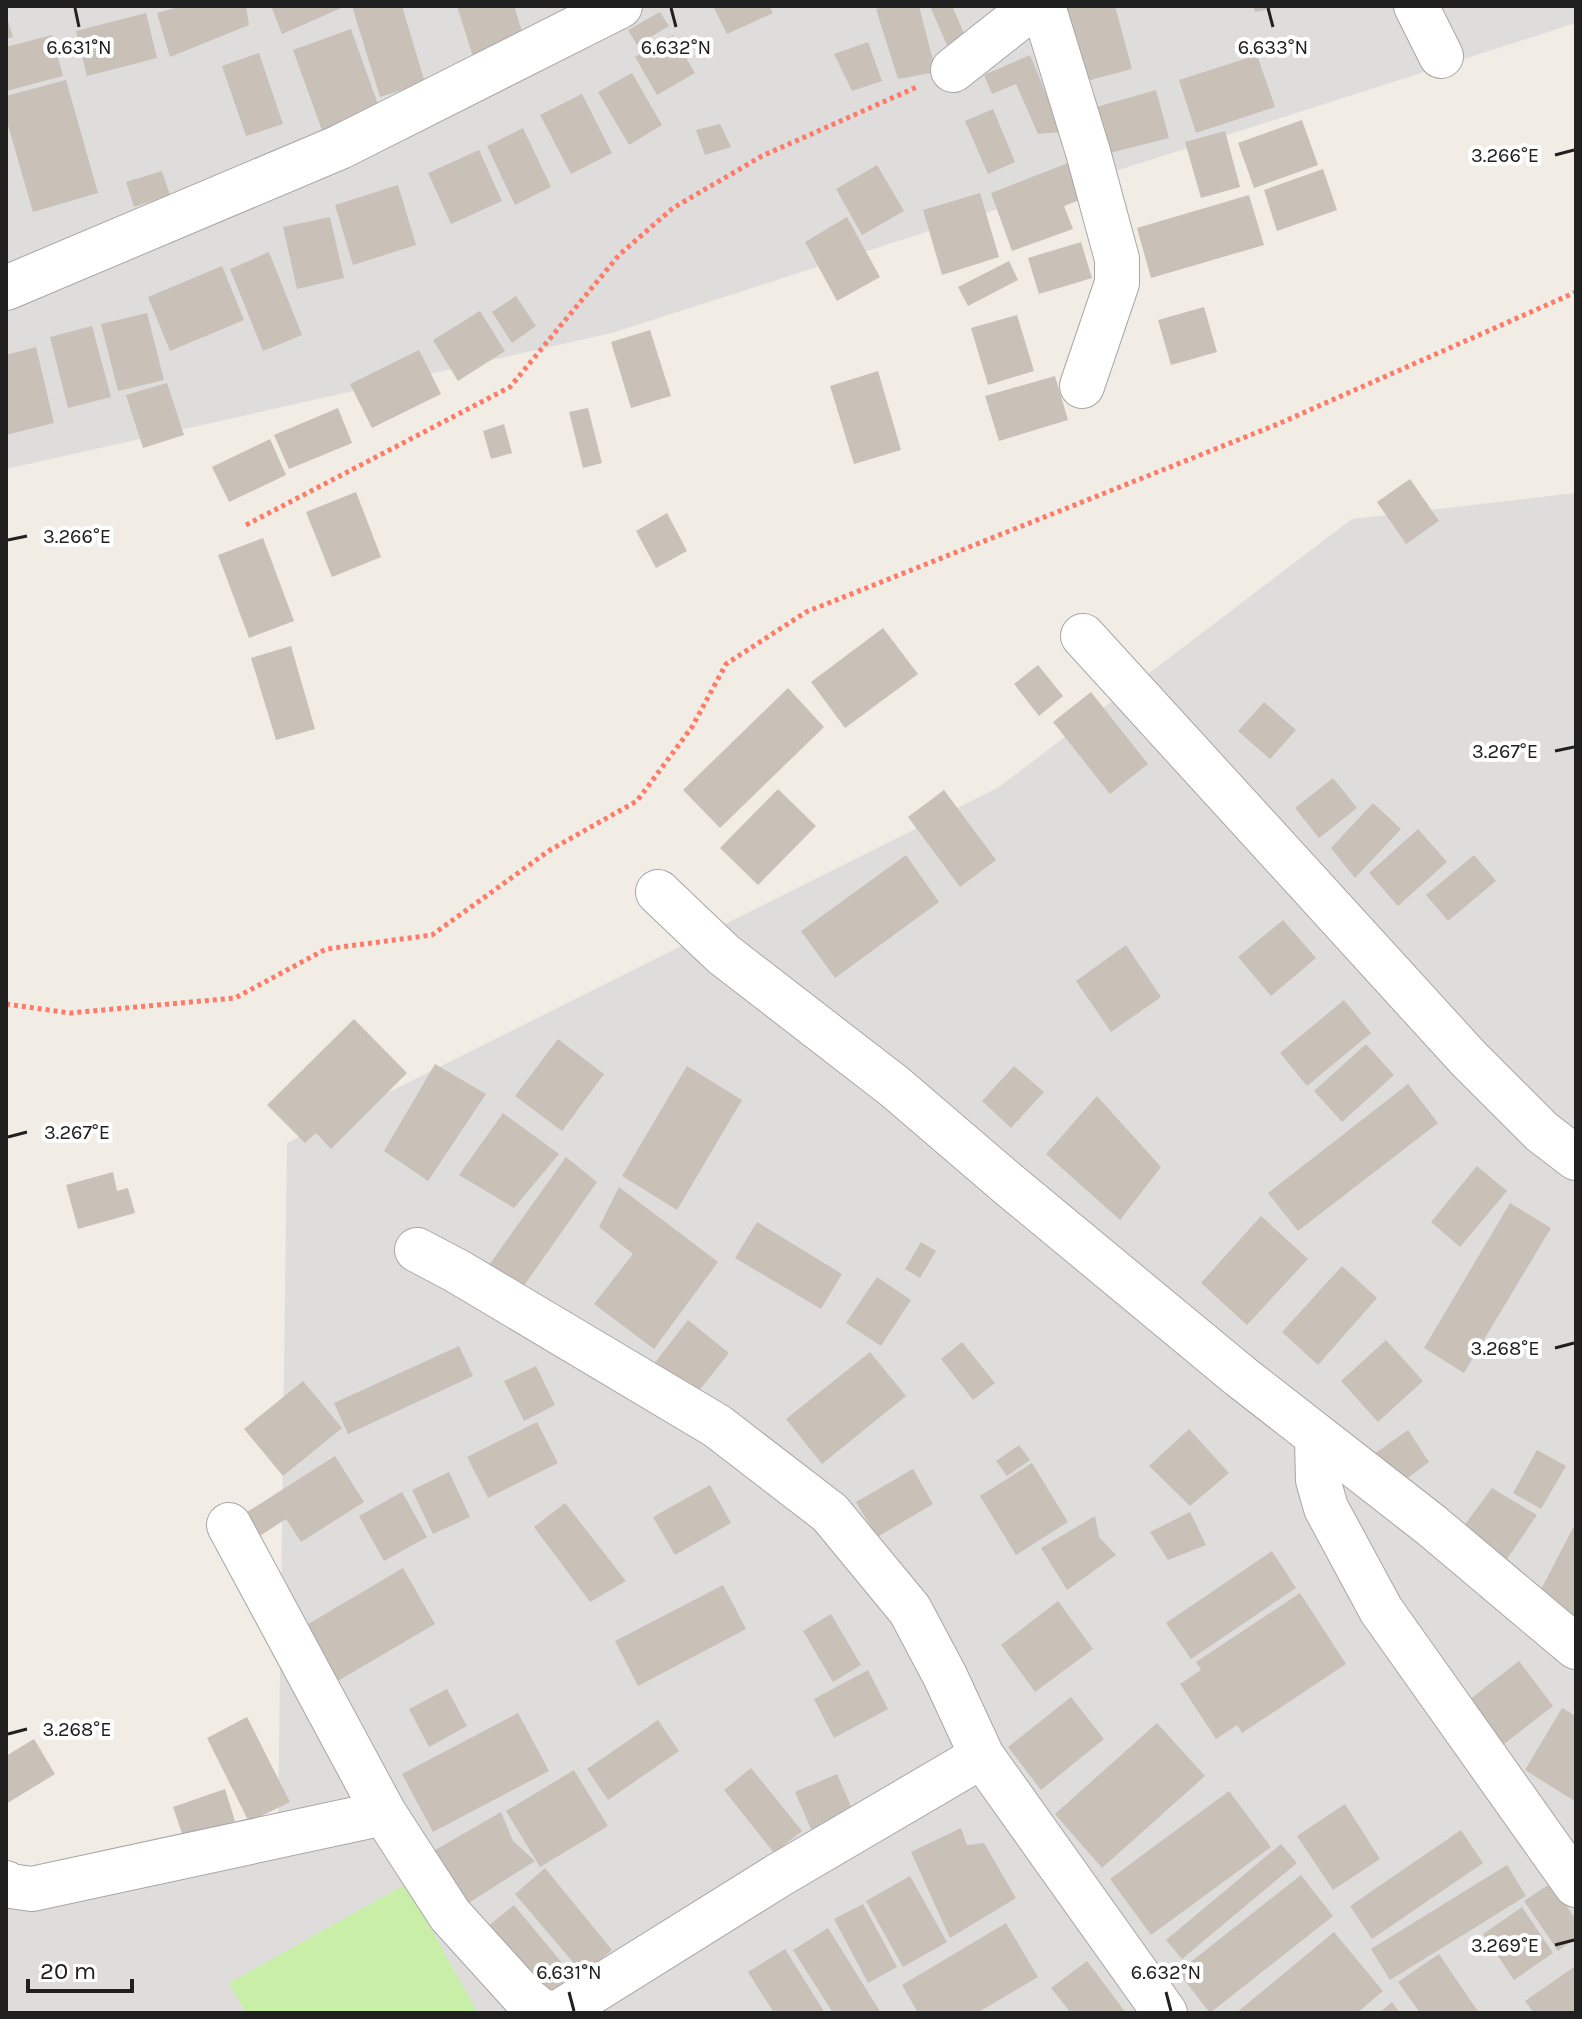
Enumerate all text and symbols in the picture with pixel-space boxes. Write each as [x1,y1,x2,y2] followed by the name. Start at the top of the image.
[46,36,112,59] text: 6.631°N
[641,36,711,59] text: 6.632°N
[1238,36,1308,59] text: 6.633°N
[1471,144,1539,167] text: 3.266°E
[43,525,111,548] text: 3.266°E
[1472,740,1538,763] text: 3.267°E
[44,1121,110,1144] text: 3.267°E
[1471,1337,1539,1360] text: 3.268°E
[43,1718,111,1741] text: 3.268°E
[1471,1934,1539,1957] text: 3.269°E
[28,1943,132,1993] scale bar
[40,1957,96,1985] text: 20 m
[536,1961,602,1984] text: 6.631°N
[1131,1961,1201,1984] text: 6.632°N

